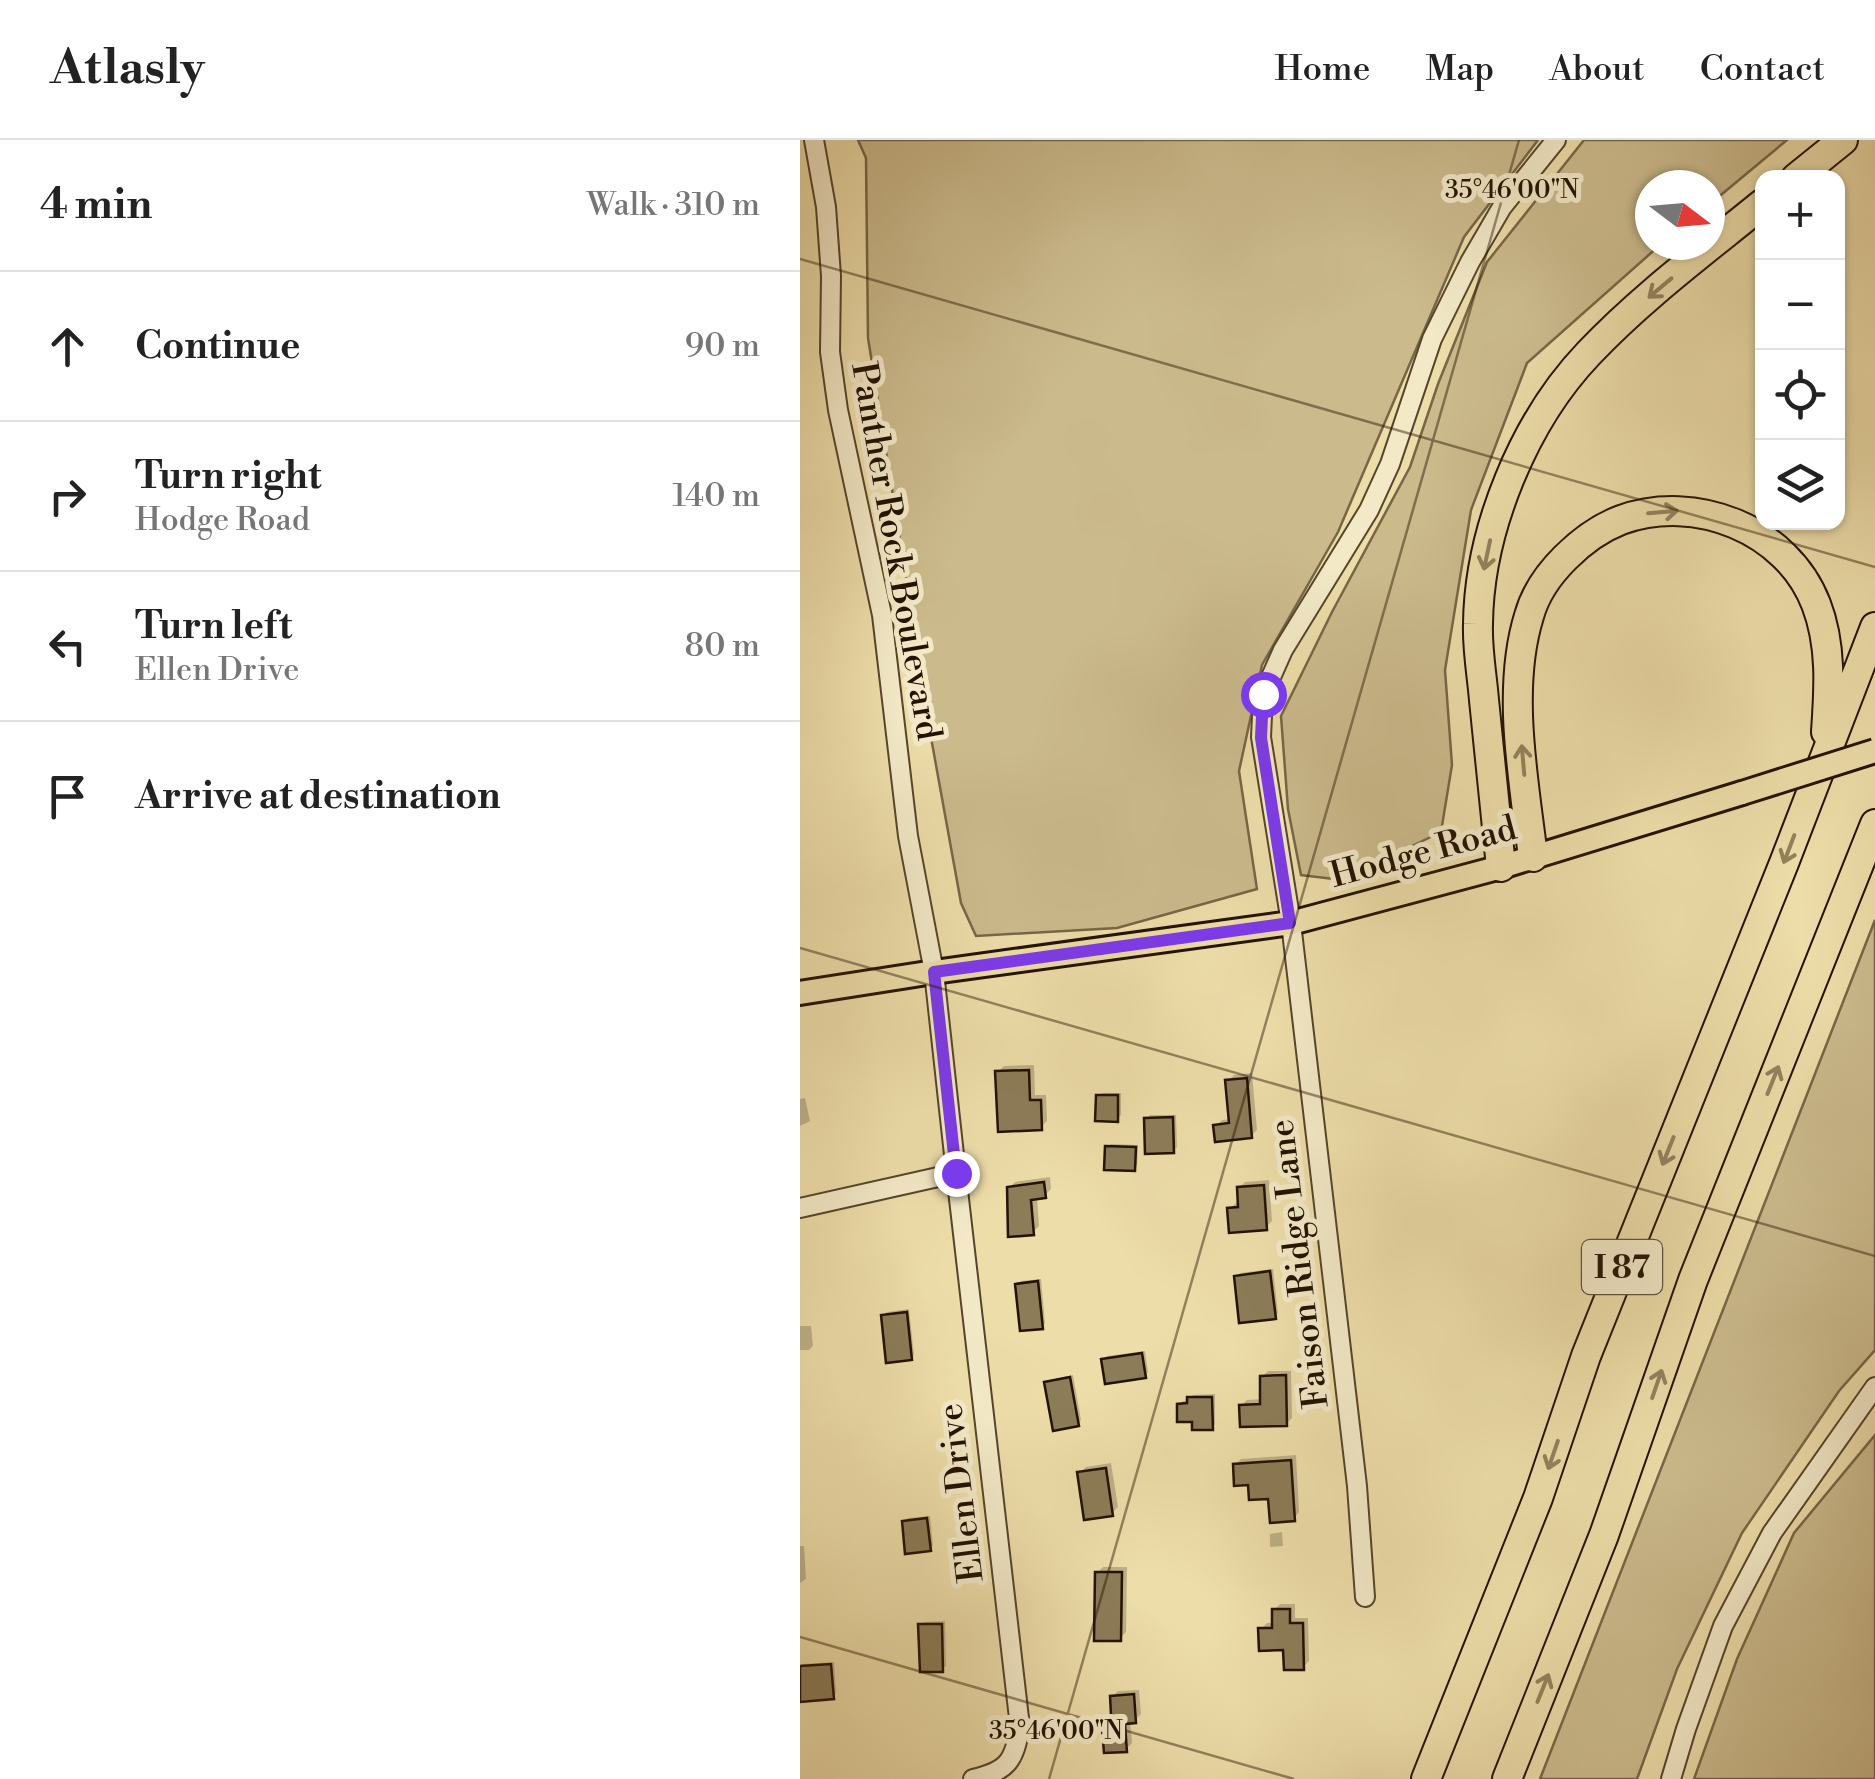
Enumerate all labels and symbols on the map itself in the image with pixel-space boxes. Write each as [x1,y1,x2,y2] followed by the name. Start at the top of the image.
[1635,170,1725,260] north arrow
[1445,175,1579,206] text: 35°46'00"N
[1647,277,1673,299] one-way arrow
[841,359,950,744] street label: Panther Rock Boulevard
[1646,502,1678,521] one-way arrow
[1477,538,1496,570] one-way arrow
[1241,672,1287,718] route start
[1513,744,1532,776] one-way arrow
[1325,807,1521,898] street label: Hodge Road
[1779,833,1797,864] one-way arrow
[1765,1066,1783,1096] one-way arrow
[1260,1117,1339,1411] street label: Faison Ridge Lane
[1658,1135,1676,1166] one-way arrow
[934,1151,980,1197] route end
[1582,1240,1662,1294] road number: I 87
[1649,1369,1667,1400] one-way arrow
[929,1401,994,1585] street label: Ellen Drive
[1542,1438,1560,1470] one-way arrow
[1536,1674,1554,1704] one-way arrow
[989,1716,1123,1747] text: 35°46'00"N

